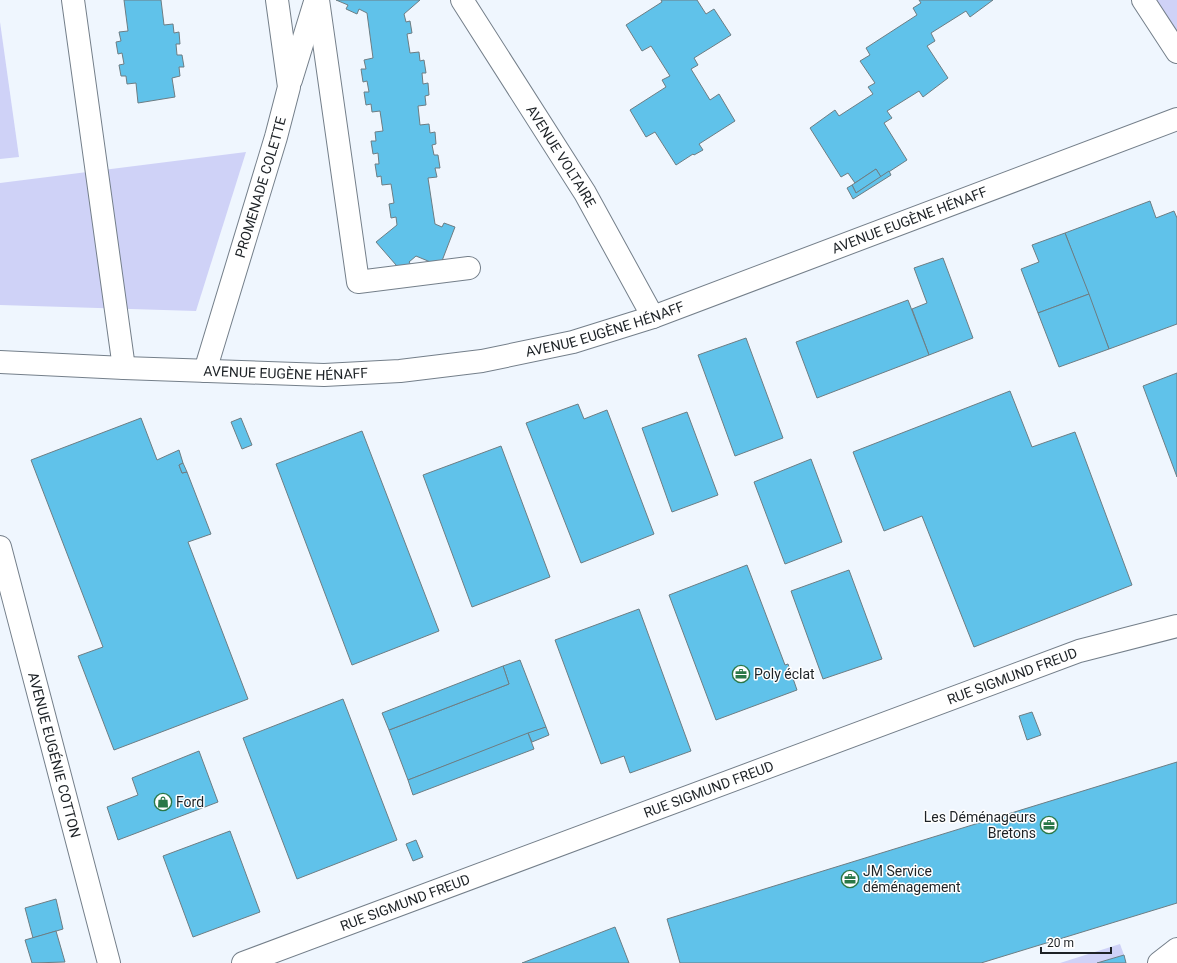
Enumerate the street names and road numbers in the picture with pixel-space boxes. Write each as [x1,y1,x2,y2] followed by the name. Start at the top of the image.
[523,102,599,210] street label: AVENUE VOLTAIRE
[232,115,289,260] street label: PROMENADE COLETTE
[830,183,990,257] street label: AVENUE EUGÈNE HÉNAFF
[524,298,687,360] street label: AVENUE EUGÈNE HÉNAFF
[203,363,369,383] street label: AVENUE EUGÈNE HÉNAFF
[945,644,1079,707] street label: RUE SIGMUND FREUD
[25,670,84,840] street label: AVENUE EUGÉNIE COTTON
[641,758,776,821] street label: RUE SIGMUND FREUD
[338,871,472,934] street label: RUE SIGMUND FREUD

